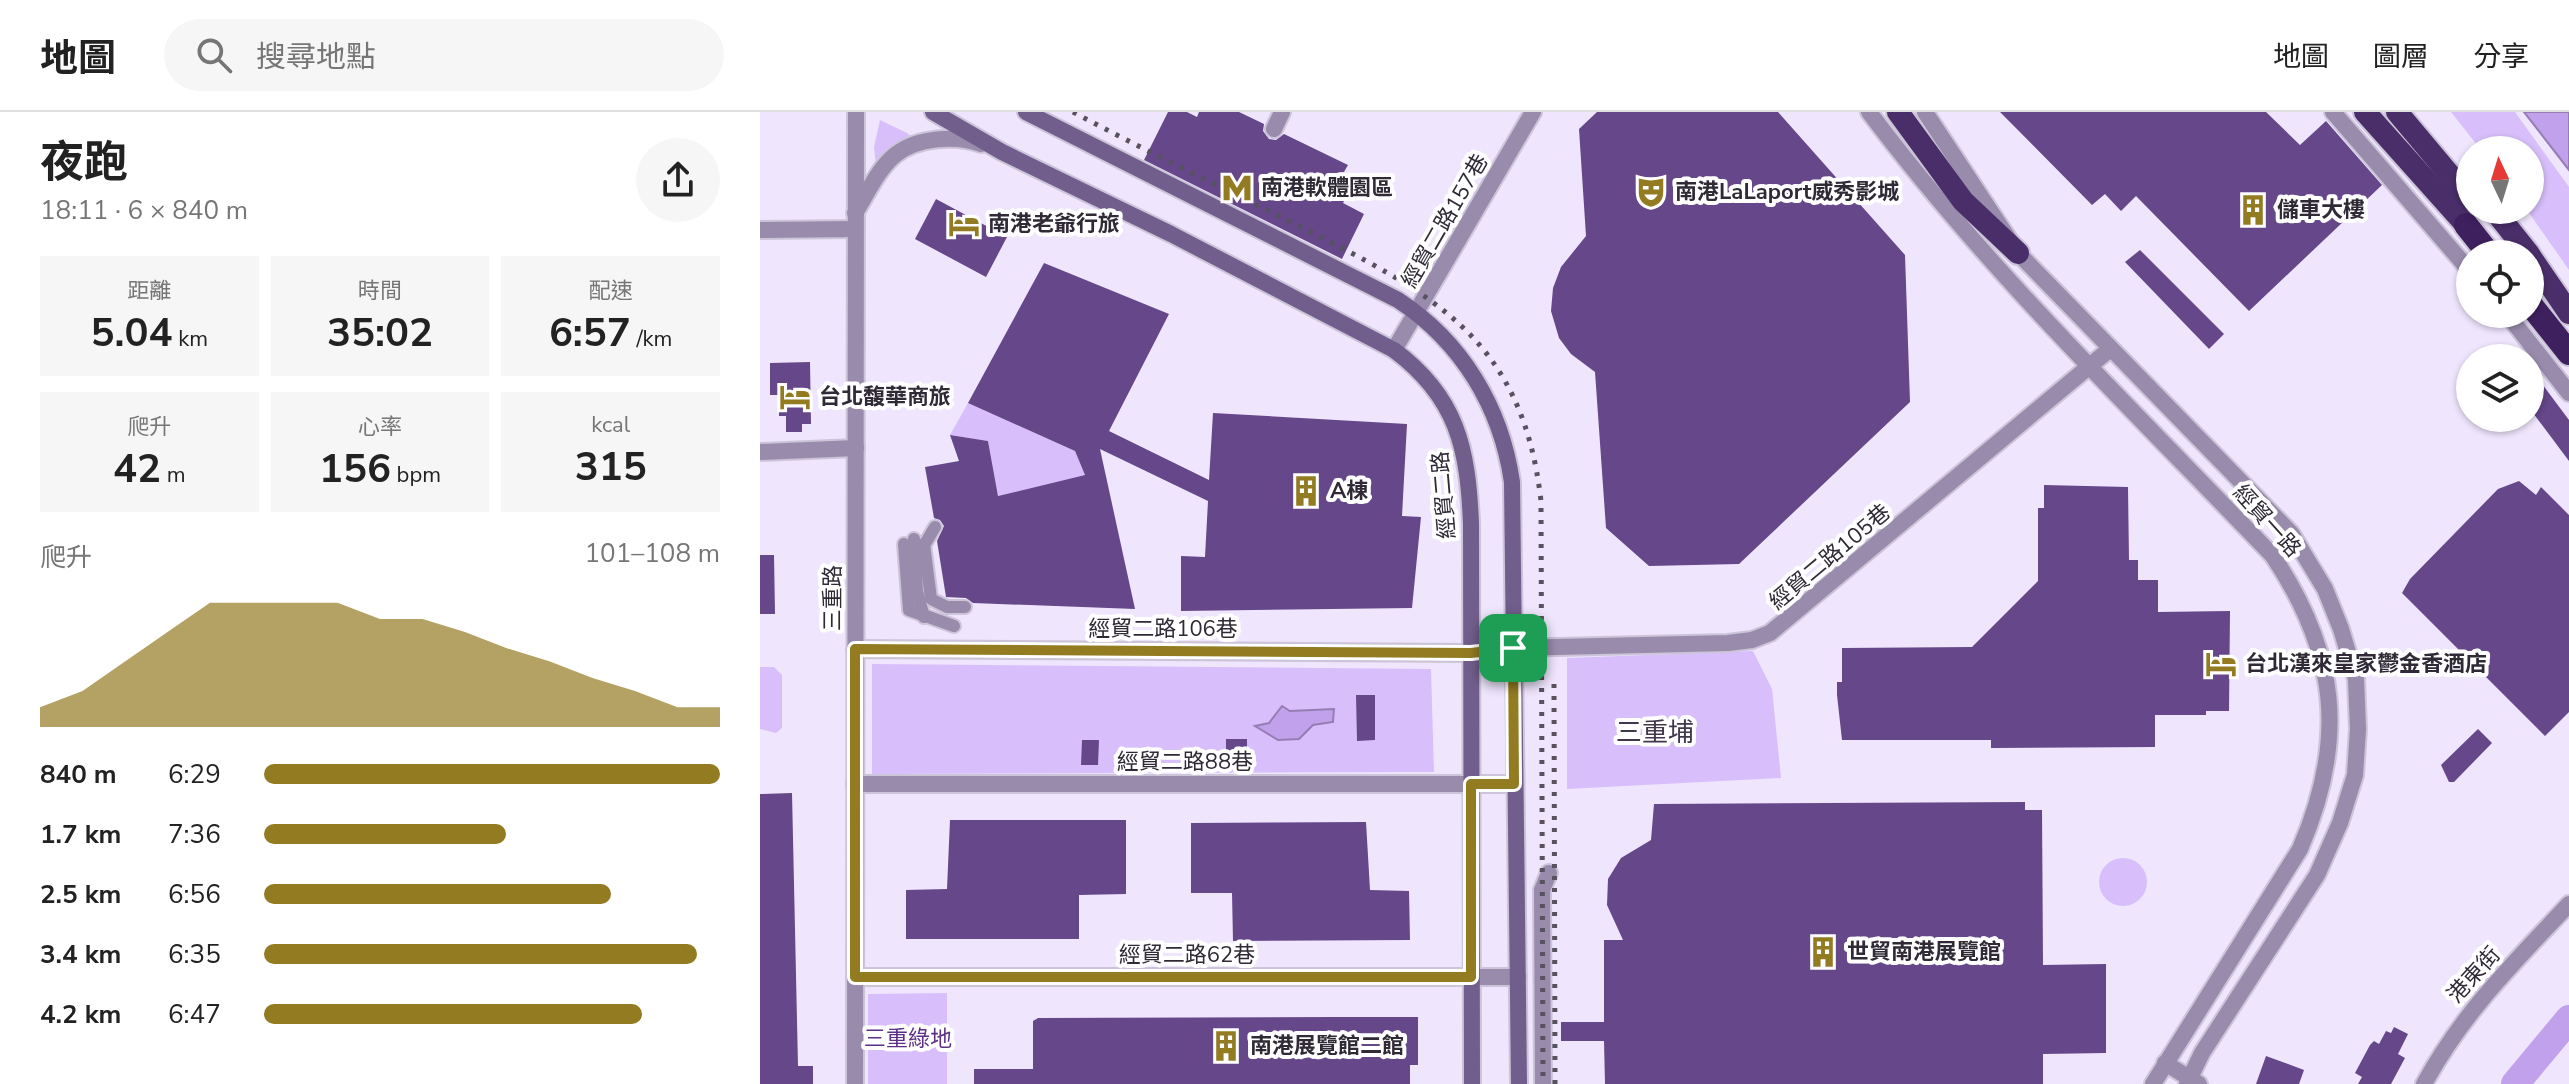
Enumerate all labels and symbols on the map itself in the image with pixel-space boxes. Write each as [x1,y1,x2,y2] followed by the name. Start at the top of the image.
[2456,136,2544,224] north arrow
[1395,149,1495,293] street label: 經貿二路157巷
[1220,171,1254,205] metro station icon: 南港軟體園區
[1261,173,1393,203] place label: 南港軟體園區
[1634,175,1668,209] theatre icon: 南港LaLaport威秀影城
[1675,177,1899,207] place label: 南港LaLaport威秀影城
[2236,193,2270,227] building icon: 儲車大樓
[2277,195,2365,225] place label: 儲車大樓
[947,207,981,241] hotel icon: 南港老爺行旅
[988,209,1120,239] place label: 南港老爺行旅
[778,380,812,414] hotel icon: 台北馥華商旅
[819,382,951,412] place label: 台北馥華商旅
[1425,450,1463,540] street label: 經貿二路
[1289,474,1323,508] building icon: A棟
[1330,476,1368,506] place label: A棟
[2226,478,2308,564] street label: 經貿一路
[1763,497,1897,617] street label: 經貿二路105巷
[818,565,848,631] street label: 三重路
[1088,614,1238,644] street label: 經貿二路106巷
[1479,614,1547,682] pin
[2204,647,2238,681] hotel icon: 台北漢來皇家鬱金香酒店
[2245,649,2487,679] place label: 台北漢來皇家鬱金香酒店
[1616,715,1694,750] district label: 三重埔
[1117,747,1253,777] street label: 經貿二路88巷
[1806,935,1840,969] building icon: 世貿南港展覽館
[1847,937,2001,967] place label: 世貿南港展覽館
[1119,940,1255,970] street label: 經貿二路62巷
[2441,940,2507,1010] street label: 港東街
[864,1024,952,1054] park label: 三重綠地
[1209,1029,1243,1063] building icon: 南港展覽館二館
[1250,1031,1404,1061] place label: 南港展覽館二館

